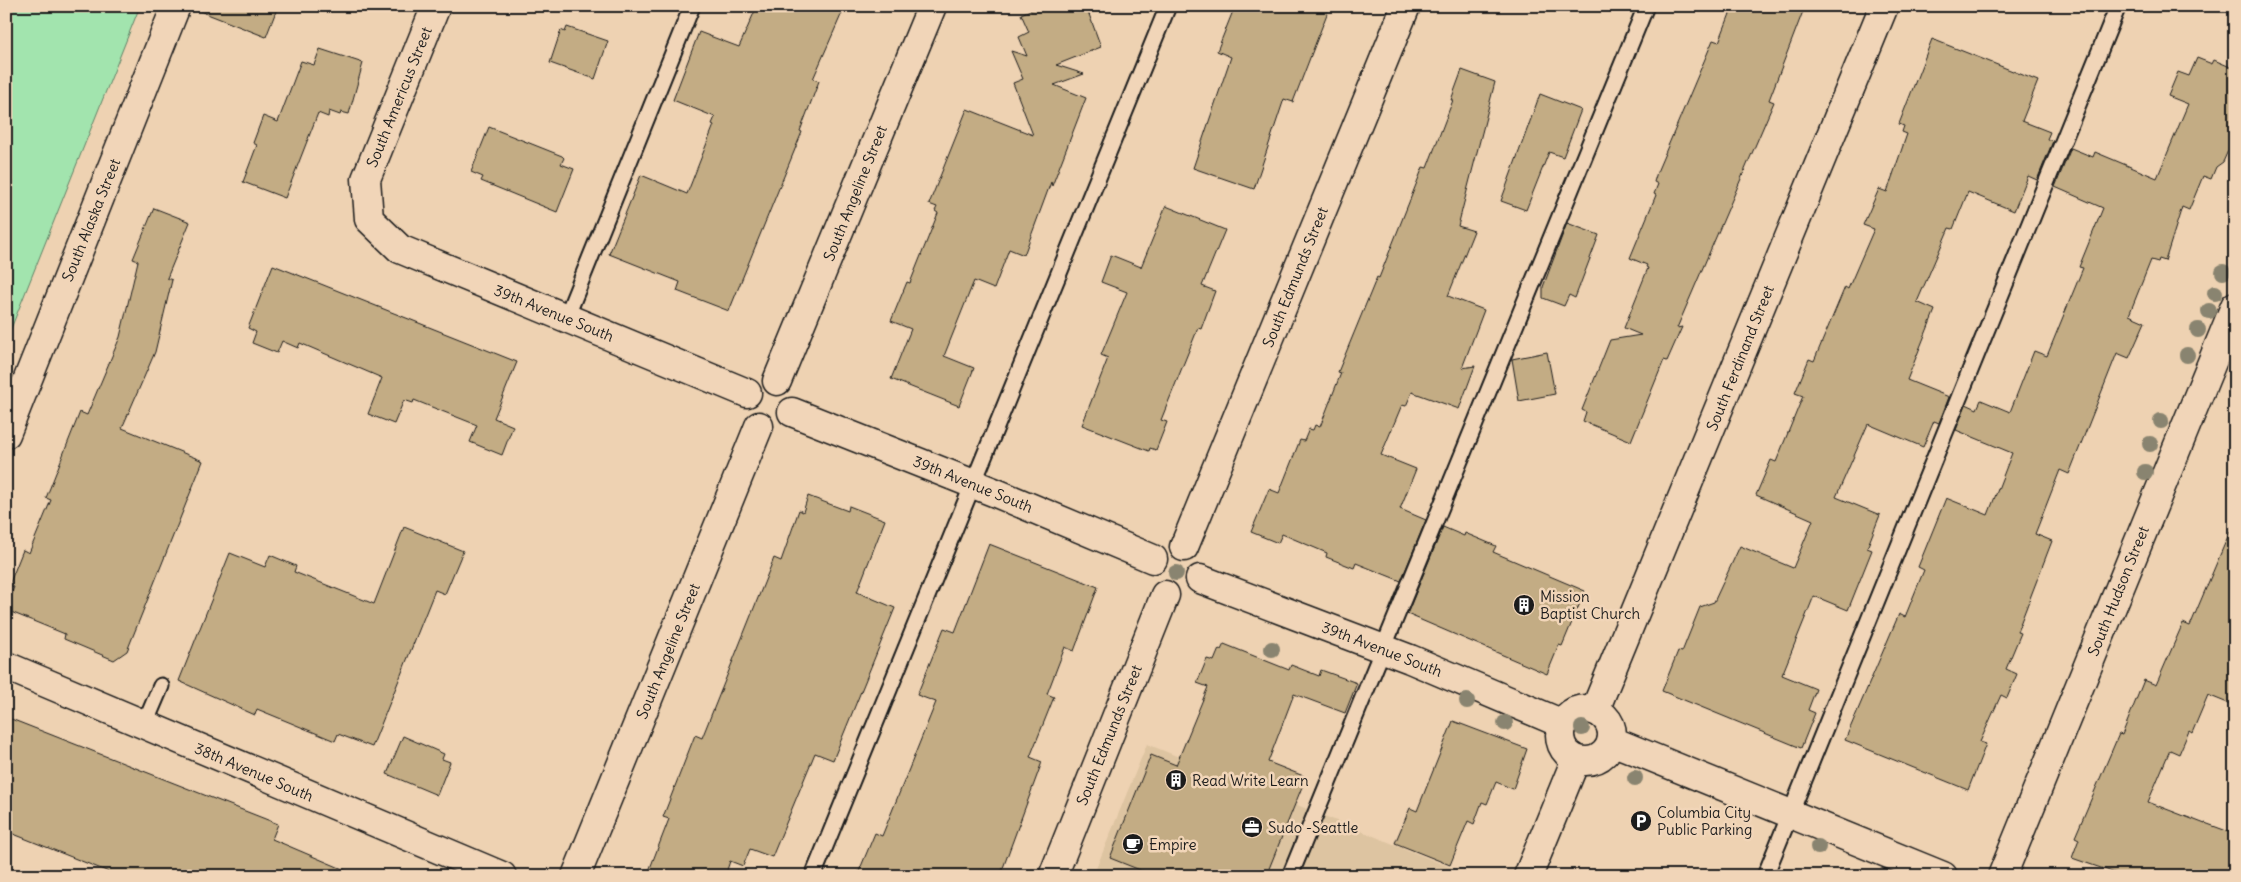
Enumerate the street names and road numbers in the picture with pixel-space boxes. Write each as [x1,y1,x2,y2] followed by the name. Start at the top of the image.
[362,24,436,170] street label: South Americus Street
[819,122,891,264] street label: South Angeline Street
[58,156,124,284] street label: South Alaska Street
[1258,204,1332,350] street label: South Edmunds Street
[491,280,617,346] street label: 39th Avenue South
[1702,283,1778,433] street label: South Ferdinand Street
[910,451,1036,517] street label: 39th Avenue South
[2083,523,2153,659] street label: South Hudson Street
[632,580,704,722] street label: South Angeline Street
[1319,617,1445,681] street label: 39th Avenue South
[1072,662,1146,808] street label: South Edmunds Street
[192,738,317,806] street label: 38th Avenue South

